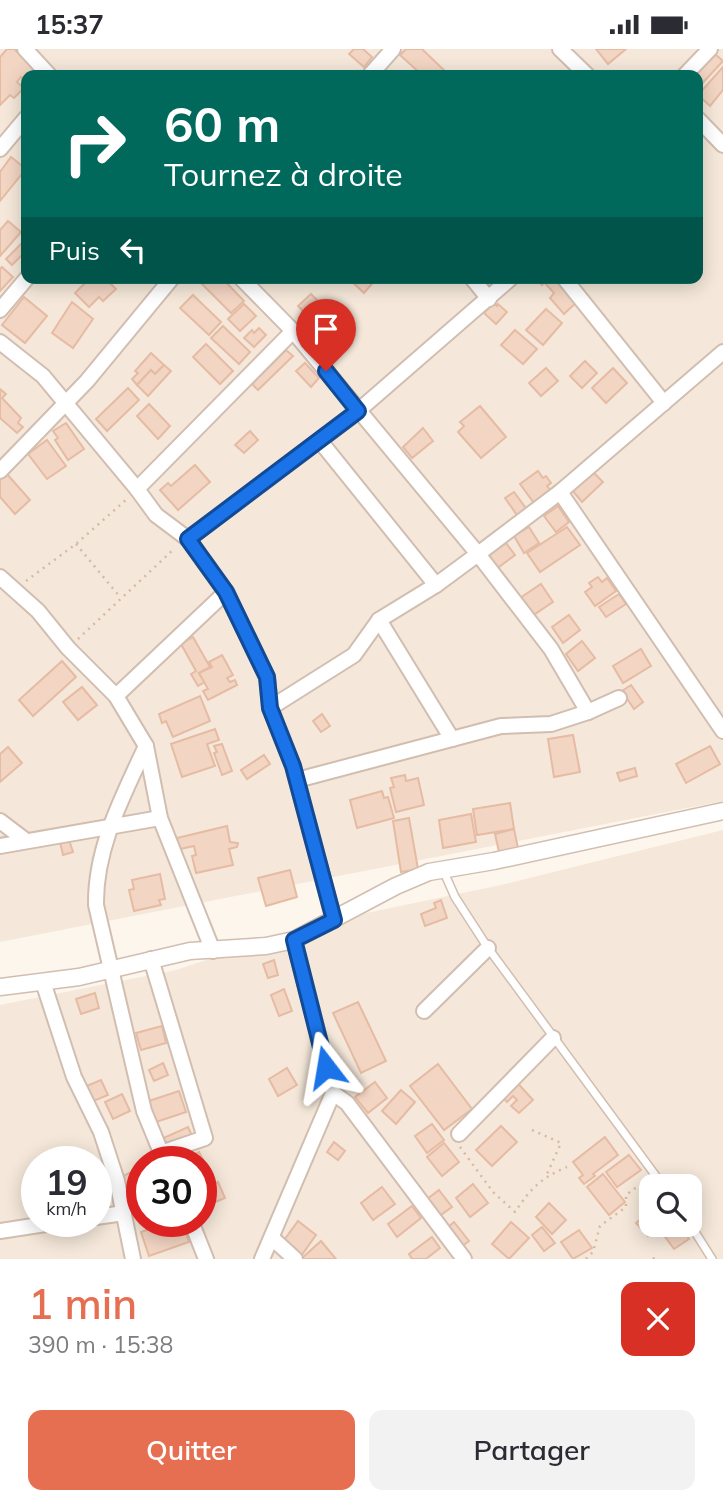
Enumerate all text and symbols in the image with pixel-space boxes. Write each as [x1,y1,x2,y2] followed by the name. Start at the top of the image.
[35,8,104,41] text: 15:37
[164,93,280,154] text: 60 m
[49,98,140,189] icon: right
[164,154,403,194] text: Tournez à droite
[114,231,152,269] icon: left
[49,234,100,267] text: Puis
[296,299,356,371] pin
[307,310,345,348] icon: arrive
[289,1030,363,1104] position arrow
[126,1146,217,1237] speed limit sign: 30
[45,1160,88,1204] text: 19
[639,1174,702,1237] map controls
[639,1174,702,1237] button: search
[46,1197,87,1220] text: km/h
[28,1277,137,1330] text: 1 min
[621,1282,695,1356] button: close
[28,1330,173,1359] text: 390 m · 15:38
[28,1410,355,1490] button: Quitter
[369,1410,695,1490] button: Partager

